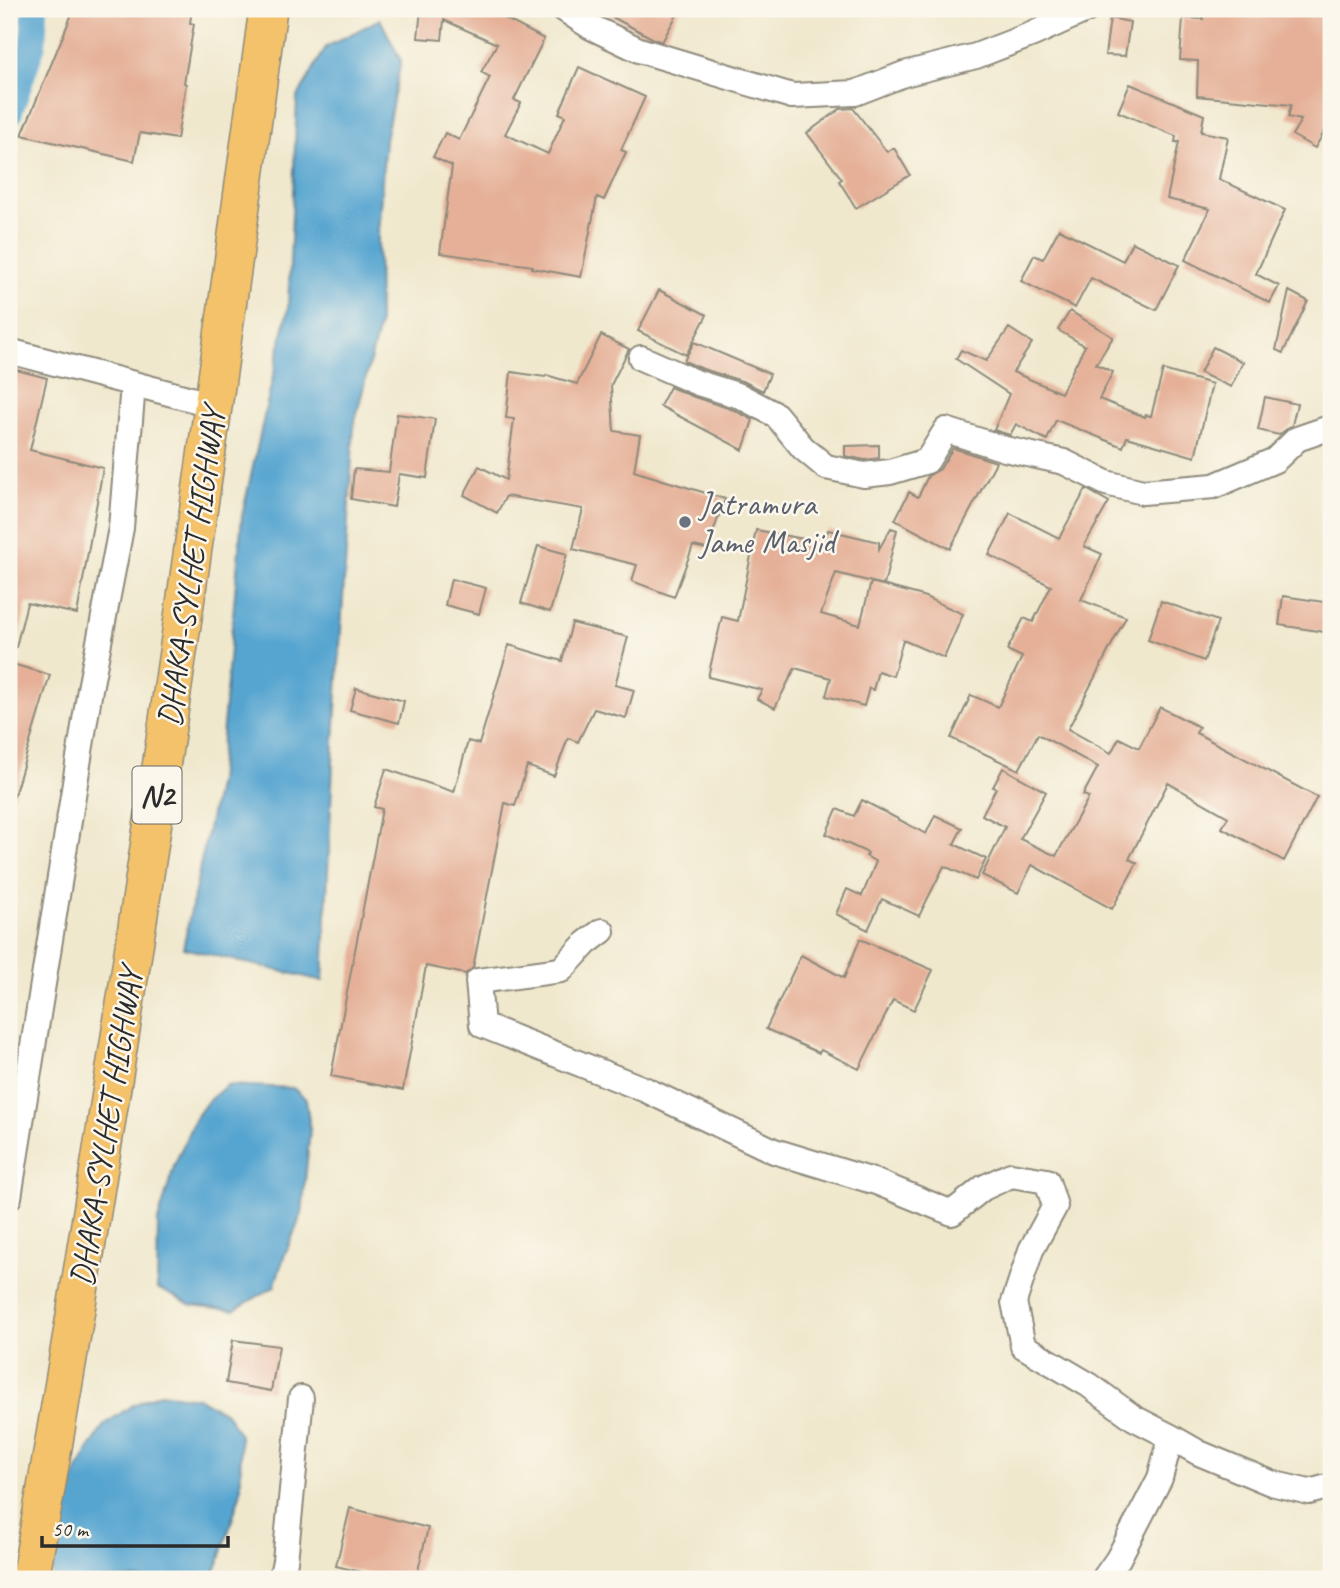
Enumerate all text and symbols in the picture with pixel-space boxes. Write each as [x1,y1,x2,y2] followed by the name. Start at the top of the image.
[148,399,235,729] street label: DHAKA-SYLHET HIGHWAY
[697,483,840,563] place label: Jatramura Jame Masjid
[677,514,693,530] marker: Jatramura Jame Masjid
[132,766,182,824] road number: N2
[60,959,153,1289] street label: DHAKA-SYLHET HIGHWAY
[42,1504,228,1548] scale bar
[52,1516,90,1542] text: 50 m

